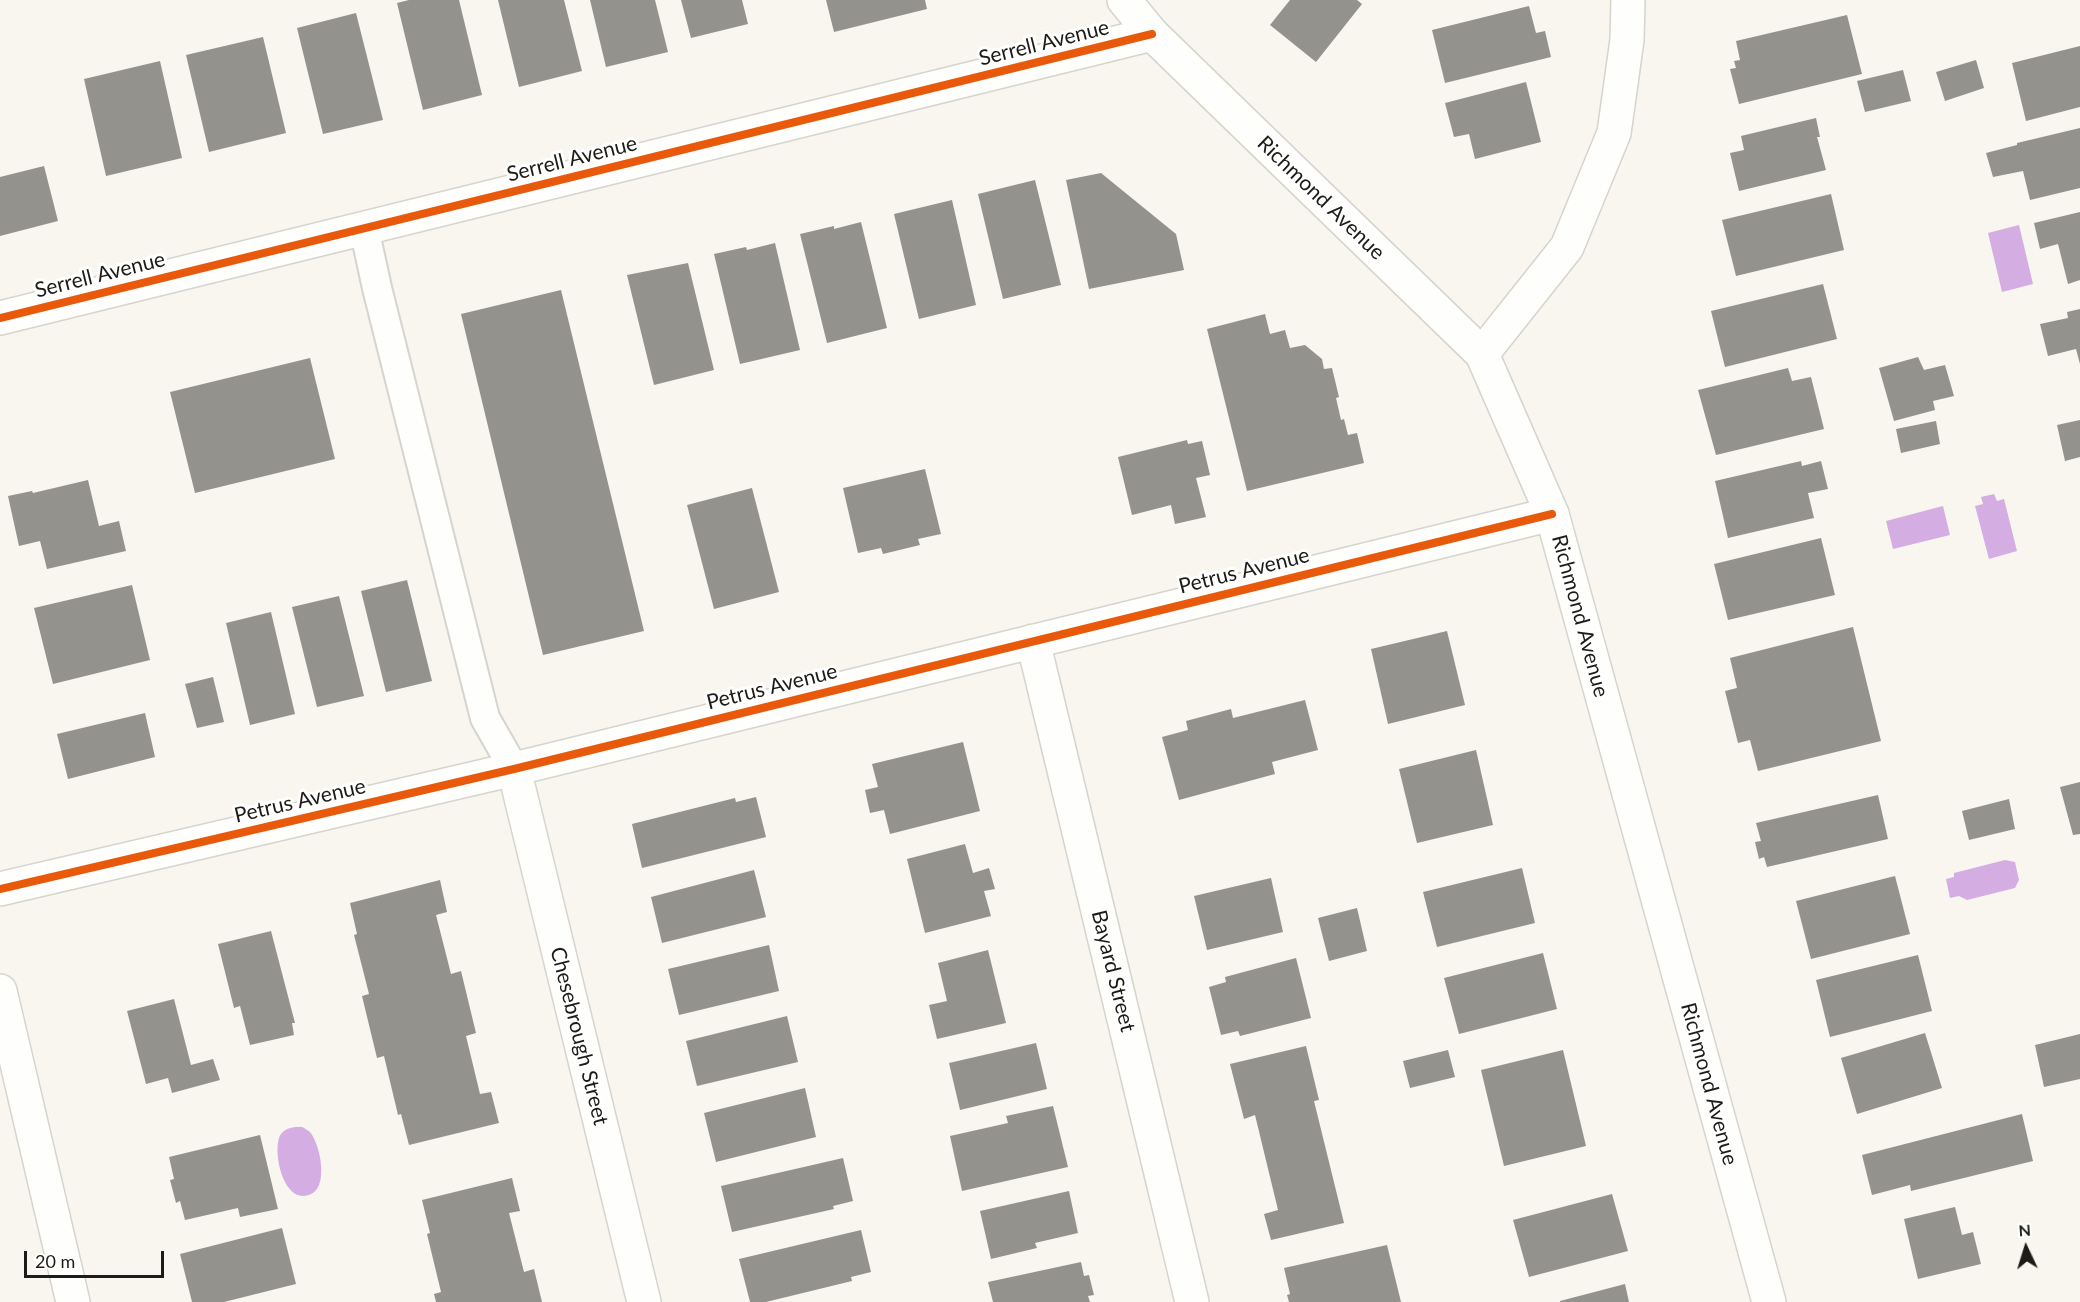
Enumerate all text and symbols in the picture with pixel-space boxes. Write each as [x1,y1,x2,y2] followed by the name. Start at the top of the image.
[976,15,1112,71] street label: Serrell Avenue
[504,131,640,187] street label: Serrell Avenue
[1252,131,1390,265] street label: Richmond Avenue
[32,247,168,303] street label: Serrell Avenue
[1546,532,1614,700] street label: Richmond Avenue
[1176,543,1312,599] street label: Petrus Avenue
[704,659,840,715] street label: Petrus Avenue
[232,774,368,828] street label: Petrus Avenue
[1086,908,1140,1034] street label: Bayard Street
[545,944,613,1128] street label: Chesebrough Street
[1675,1000,1743,1168] street label: Richmond Avenue
[1996,1218,2056,1278] north arrow
[2018,1220,2032,1239] text: N
[27,1239,166,1277] scale bar
[35,1250,75,1272] text: 20 m

